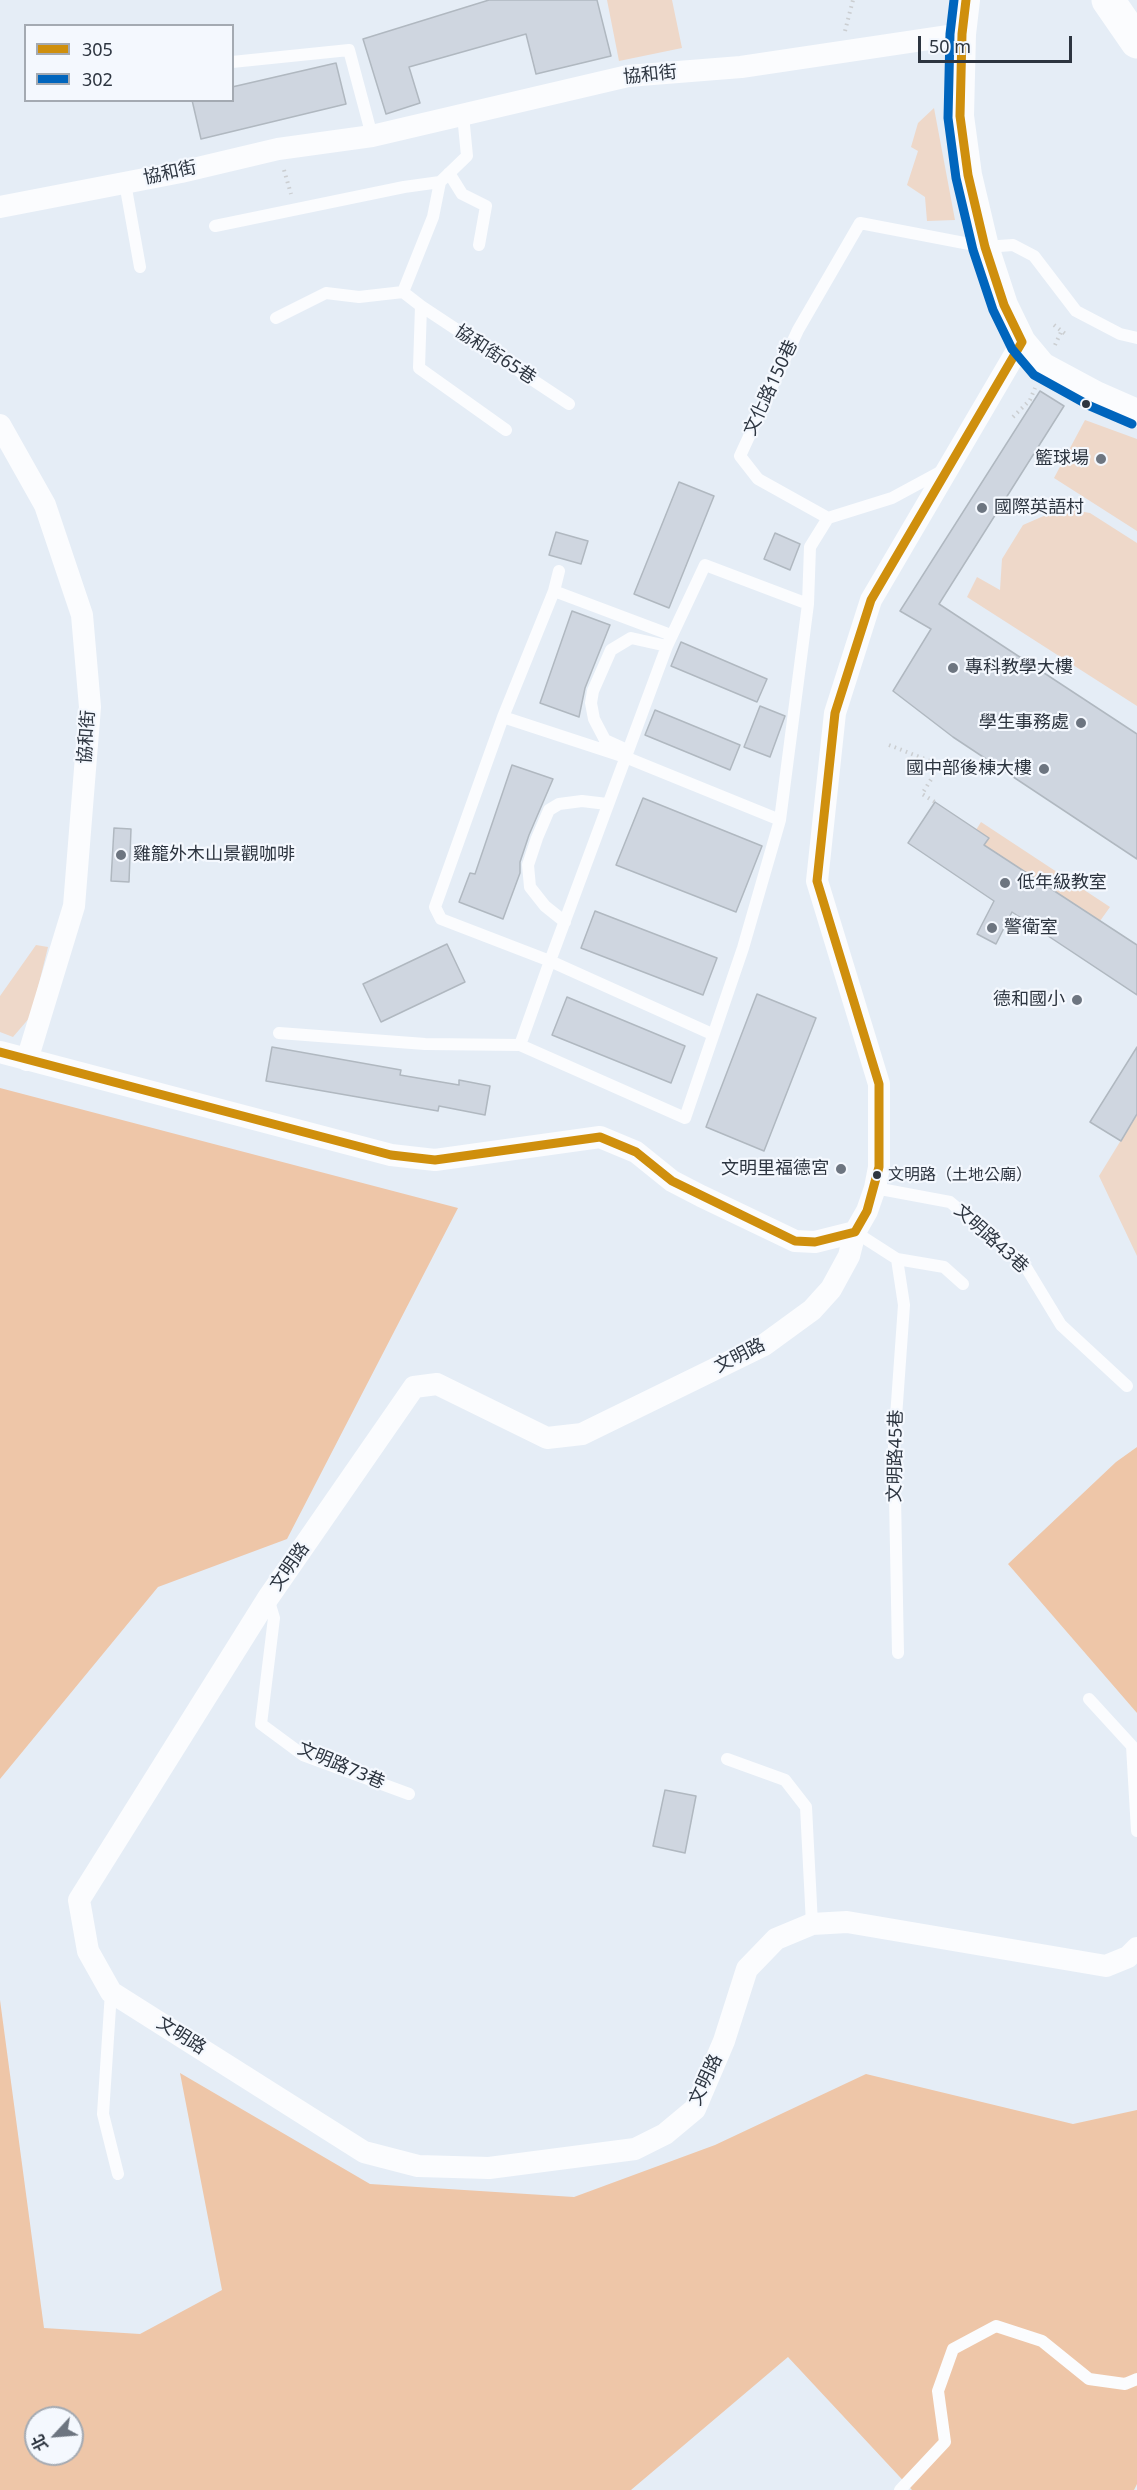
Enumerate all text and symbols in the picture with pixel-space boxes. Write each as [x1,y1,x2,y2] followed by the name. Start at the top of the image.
[24,24,234,102] legend
[921,24,1076,62] scale bar
[929,34,971,58] text: 50 m
[82,37,113,61] text: 305
[622,61,678,89] street label: 協和街
[82,67,113,91] text: 302
[141,157,199,189] street label: 協和街
[450,321,540,389] street label: 協和街65巷
[739,337,803,439] street label: 文化路150巷
[1080,398,1092,410] unlabelled marker
[1035,448,1089,470] place label: 籃球場
[1094,452,1108,466] marker: 籃球場
[994,497,1084,519] place label: 國際英語村
[975,501,989,515] marker: 國際英語村
[965,657,1073,679] place label: 專科教學大樓
[946,661,960,675] marker: 專科教學大樓
[74,709,100,765] street label: 協和街
[979,712,1069,734] place label: 學生事務處
[1074,716,1088,730] marker: 學生事務處
[906,758,1032,780] place label: 國中部後棟大樓
[1037,762,1051,776] marker: 國中部後棟大樓
[133,844,295,866] place label: 雞籠外木山景觀咖啡
[114,848,128,862] marker: 雞籠外木山景觀咖啡
[1017,872,1107,894] place label: 低年級教室
[998,876,1012,890] marker: 低年級教室
[1004,917,1058,939] place label: 警衛室
[985,921,999,935] marker: 警衛室
[993,989,1065,1011] place label: 德和國小
[1070,993,1084,1007] marker: 德和國小
[721,1158,829,1180] place label: 文明里福德宮
[834,1162,848,1176] marker: 文明里福德宮
[888,1165,1032,1185] place label: 文明路（土地公廟）
[871,1169,883,1181] marker: 文明路（土地公廟）
[949,1200,1033,1278] street label: 文明路43巷
[711,1334,769,1378] street label: 文明路
[884,1410,908,1502] street label: 文明路45巷
[266,1539,314,1595] street label: 文明路
[294,1738,388,1794] street label: 文明路73巷
[152,2013,210,2059] street label: 文明路
[685,2051,727,2109] street label: 文明路
[24,2406,84,2466] north arrow
[26,2431,53,2455] text: 北

